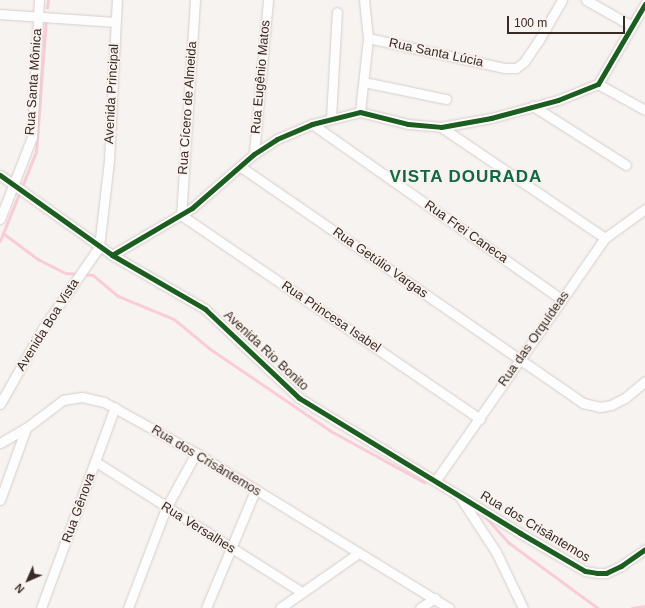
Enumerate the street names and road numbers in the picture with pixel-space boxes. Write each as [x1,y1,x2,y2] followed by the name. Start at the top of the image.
[248,19,274,135] street label: Rua Eugênio Matos
[22,28,46,136] street label: Rua Santa Mônica
[387,35,485,71] street label: Rua Santa Lúcia
[176,40,200,176] street label: Rua Cícero de Almeida
[102,44,122,144] street label: Avenida Principal
[421,197,511,267] street label: Rua Frei Caneca
[329,224,431,302] street label: Rua Getúlio Vargas
[13,276,83,374] street label: Avenida Boa Vista
[278,278,384,356] street label: Rua Princesa Isabel
[495,288,573,390] street label: Rua das Orquídeas
[220,308,312,394] street label: Avenida Rio Bonito
[148,422,264,500] street label: Rua dos Crisântemos
[59,471,99,545] street label: Rua Gênova
[477,488,593,566] street label: Rua dos Crisântemos
[158,499,238,557] street label: Rua Versalhes

